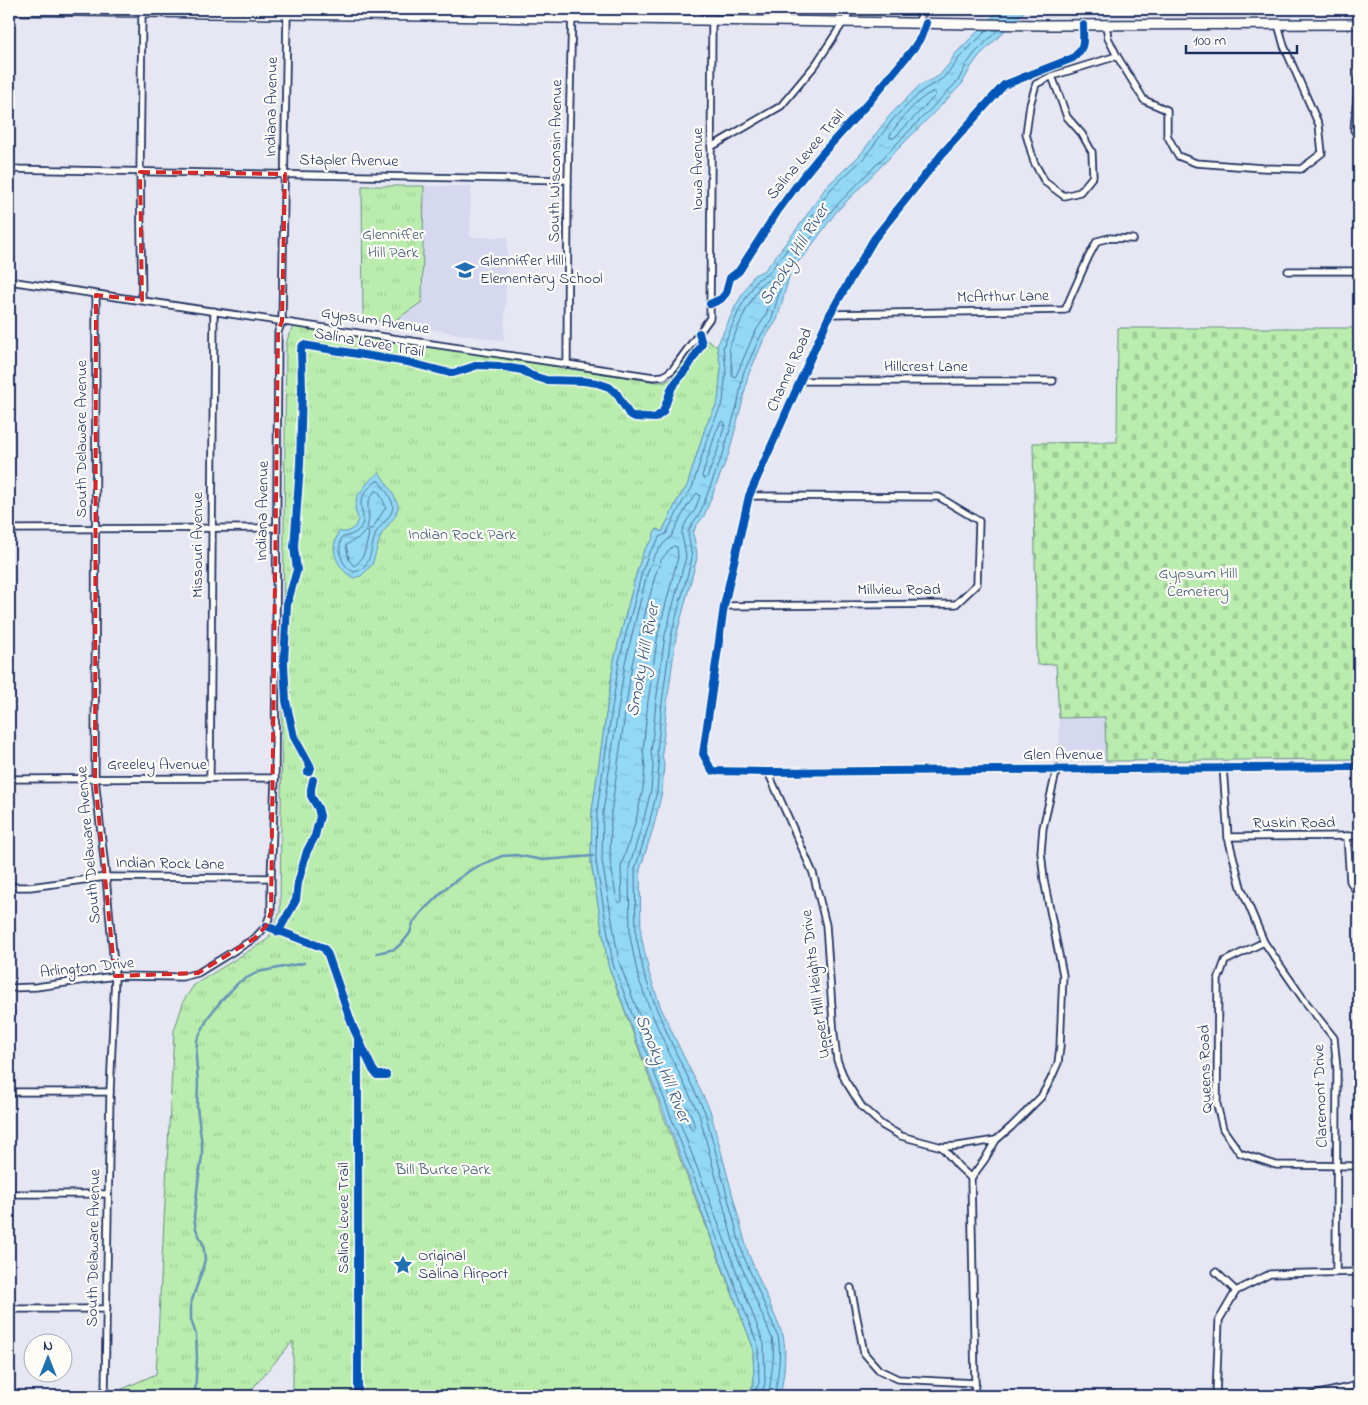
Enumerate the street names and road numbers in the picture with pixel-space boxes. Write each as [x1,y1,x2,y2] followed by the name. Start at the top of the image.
[259,56,285,157] street label: Indiana Avenue
[543,78,569,243] street label: South Wisconsin Avenue
[761,104,851,205] street label: Salina Levee Trail
[686,127,710,211] street label: Iowa Avenue
[299,148,400,174] street label: Stapler Avenue
[957,284,1050,310] street label: McArthur Lane
[319,301,432,342] street label: Gypsum Avenue
[312,322,426,365] street label: Salina Levee Trail
[761,324,819,416] street label: Channel Road
[884,355,969,379] street label: Hillcrest Lane
[70,359,94,518] street label: South Delaware Avenue
[250,460,276,561] street label: Indiana Avenue
[186,491,210,598] street label: Missouri Avenue
[857,578,941,602] street label: Millview Road
[1023,743,1104,767] street label: Glen Avenue
[107,753,208,777] street label: Greeley Avenue
[70,764,108,925] street label: South Delaware Avenue
[1253,811,1335,835] street label: Ruskin Road
[115,851,226,877] street label: Indian Rock Lane
[795,907,837,1060] street label: Upper Mill Heights Drive
[39,951,136,985] street label: Arlington Drive
[1192,1024,1220,1114] street label: Queens Road
[1307,1043,1335,1148] street label: Claremont Drive
[332,1162,356,1274] street label: Salina Levee Trail
[81,1168,107,1327] street label: South Delaware Avenue

